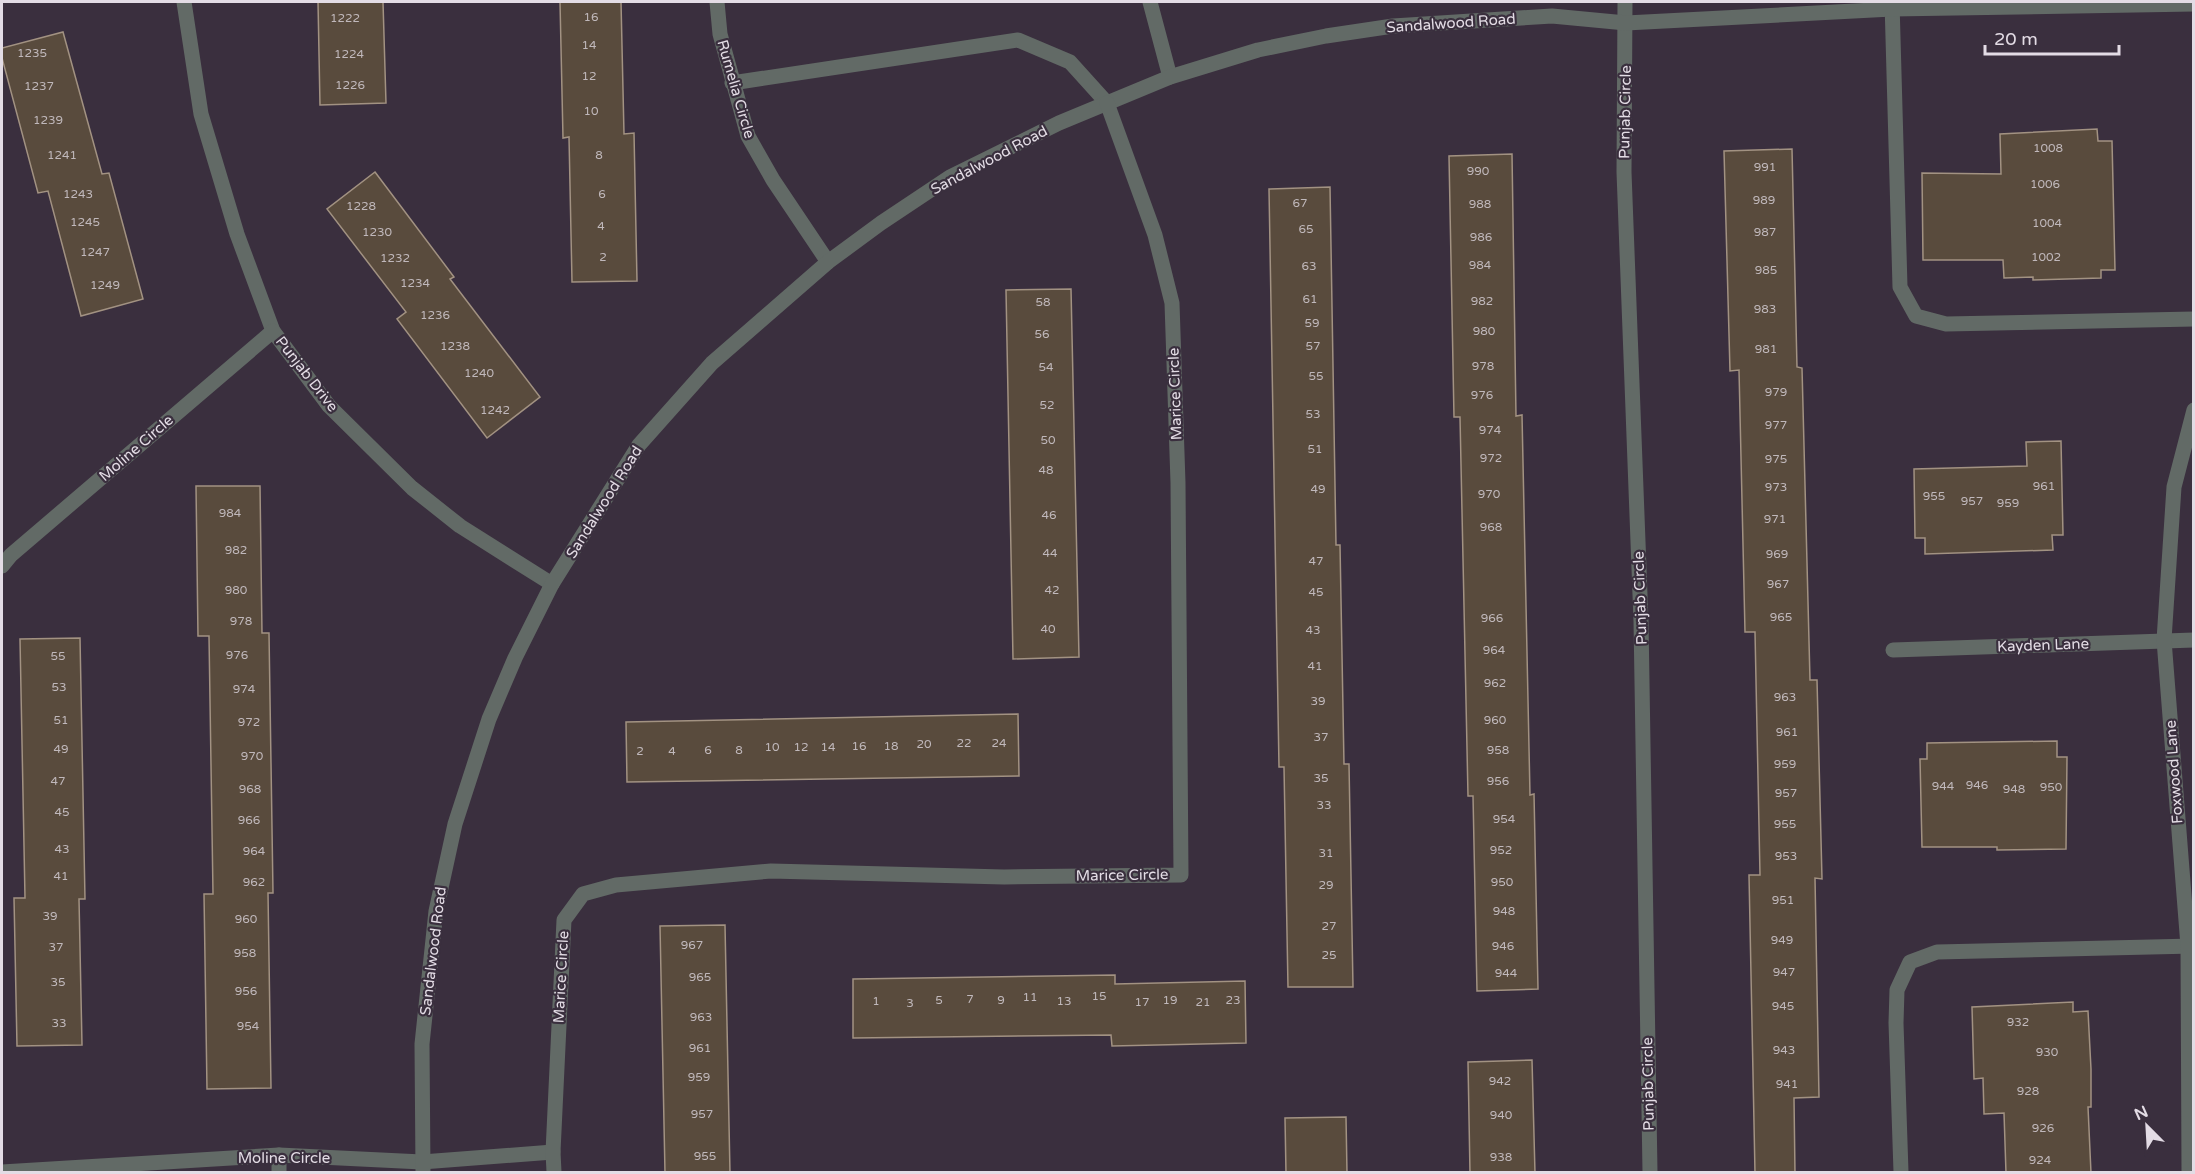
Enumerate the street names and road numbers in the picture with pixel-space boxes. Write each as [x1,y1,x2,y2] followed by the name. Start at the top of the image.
[1386,10,1516,36] street label: Sandalwood Road
[713,38,759,140] street label: Rumelia Circle
[1615,65,1635,159] street label: Punjab Circle
[928,122,1050,198] street label: Sandalwood Road
[272,333,342,415] street label: Punjab Drive
[1164,347,1186,441] street label: Marice Circle
[95,411,177,485] street label: Moline Circle
[562,442,646,562] street label: Sandalwood Road
[1629,551,1651,645] street label: Punjab Circle
[1997,634,2089,656] street label: Kayden Lane
[2161,720,2187,824] street label: Foxwood Lane
[1076,865,1168,885] street label: Marice Circle
[416,886,450,1016] street label: Sandalwood Road
[550,930,572,1024] street label: Marice Circle
[1638,1037,1658,1131] street label: Punjab Circle
[238,1149,330,1167] street label: Moline Circle

